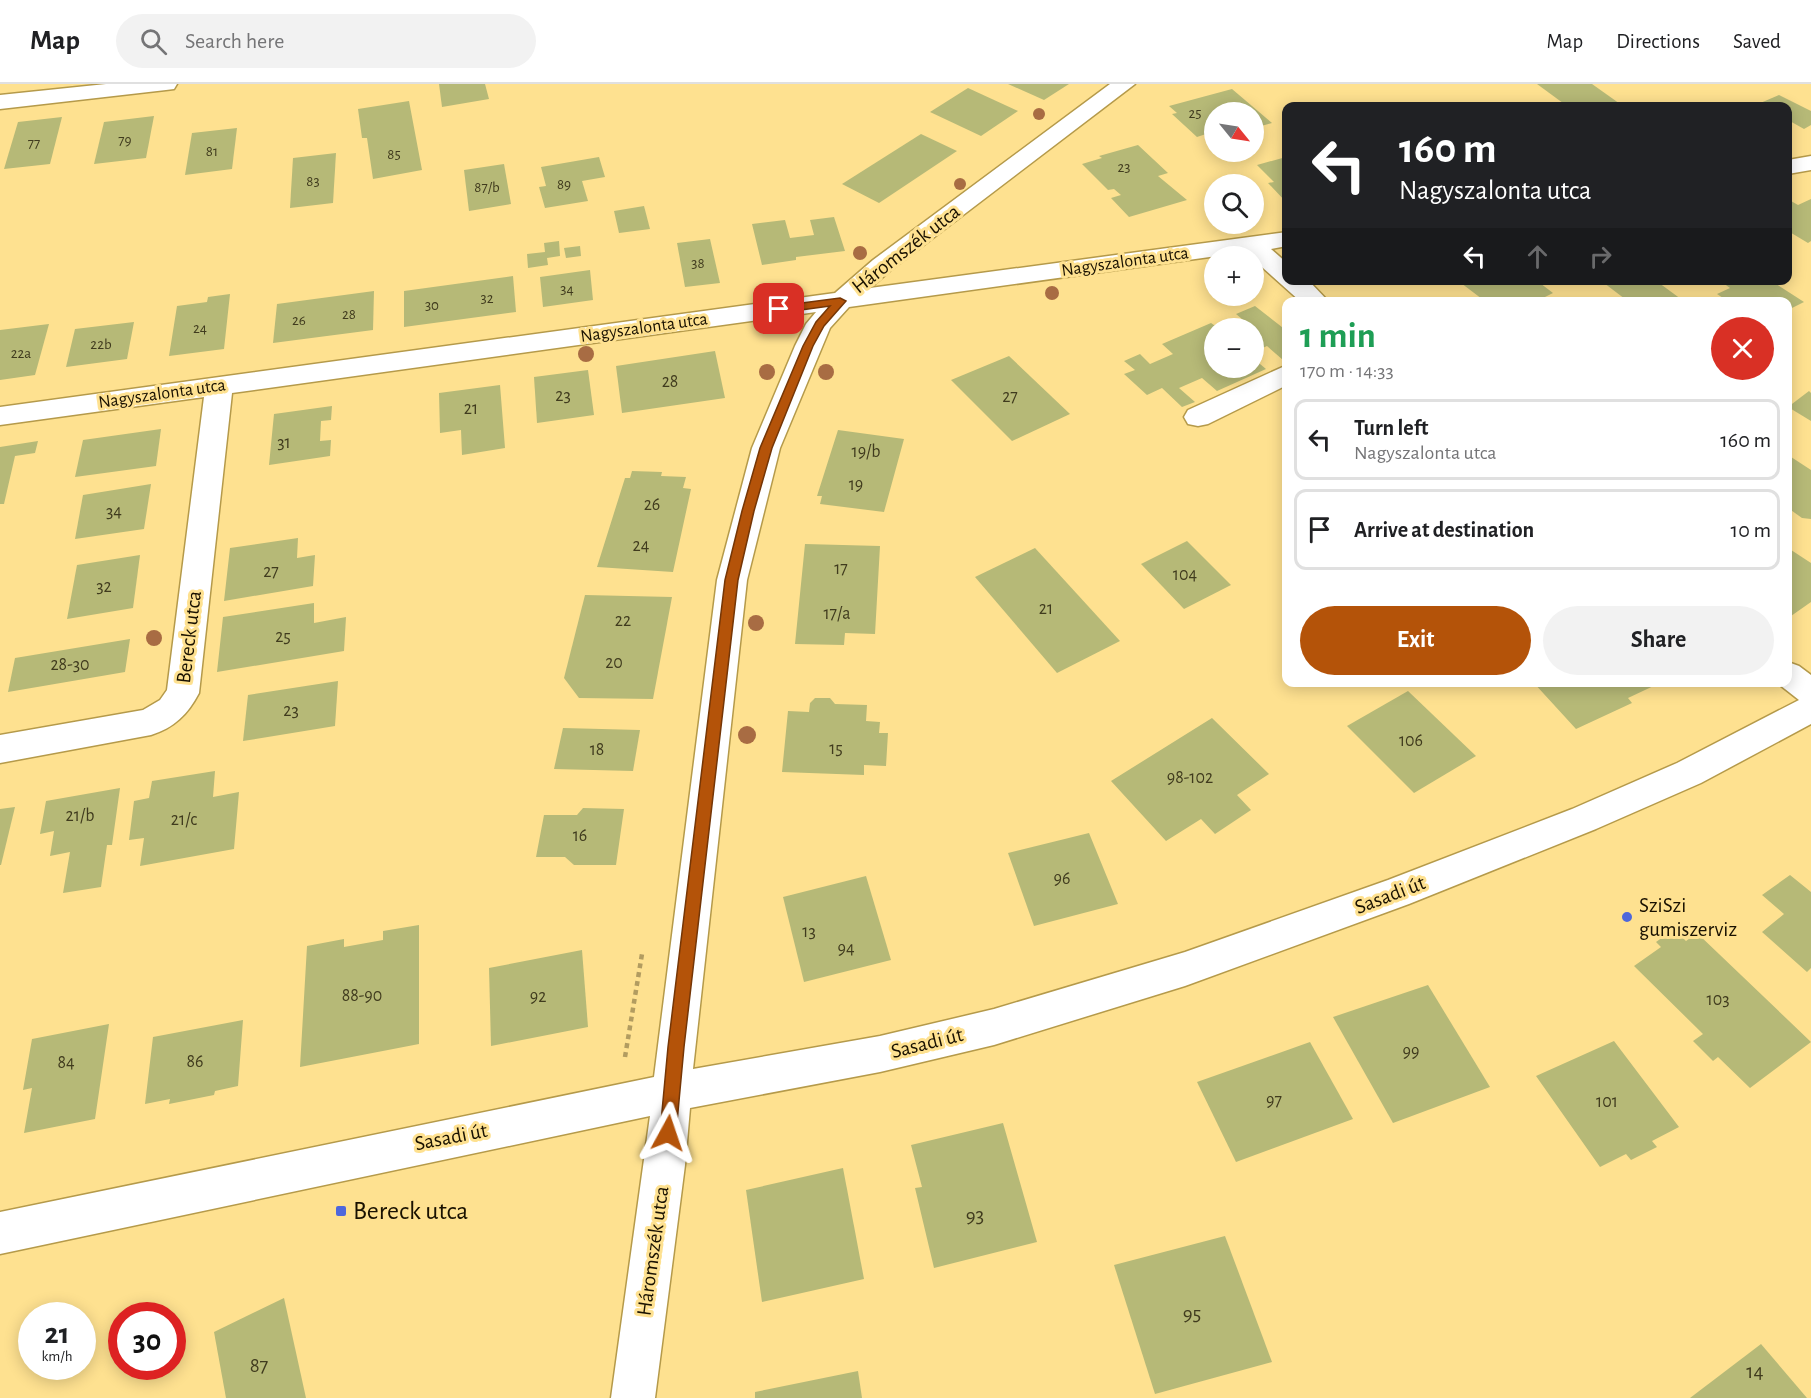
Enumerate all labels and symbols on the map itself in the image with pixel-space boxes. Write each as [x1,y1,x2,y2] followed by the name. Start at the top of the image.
[1204,102,1264,162] north arrow
[1188,106,1202,121] house number: 25
[118,133,132,148] house number: 79
[28,136,40,151] house number: 77
[206,144,218,159] house number: 81
[387,147,401,162] house number: 85
[1117,160,1131,175] house number: 23
[306,174,320,189] house number: 83
[557,177,571,192] house number: 89
[474,180,500,195] house number: 87/b
[848,200,964,297] street label: Háromszék utca
[1060,244,1190,280] street label: Nagyszalonta utca
[691,256,705,271] house number: 38
[560,282,574,297] house number: 34
[753,283,804,334] pin
[480,291,494,306] house number: 32
[425,298,439,313] house number: 30
[342,307,356,322] house number: 28
[579,310,709,346] street label: Nagyszalonta utca
[292,313,306,328] house number: 26
[193,321,207,336] house number: 24
[90,337,112,352] house number: 22b
[11,346,31,361] house number: 22a
[662,373,678,391] house number: 28
[97,376,227,412] street label: Nagyszalonta utca
[555,387,571,405] house number: 23
[1002,388,1018,406] house number: 27
[464,400,478,418] house number: 21
[277,434,291,452] house number: 31
[851,443,881,461] house number: 19/b
[849,476,863,494] house number: 19
[644,496,660,514] house number: 26
[106,503,122,521] house number: 34
[633,537,650,555] house number: 24
[834,560,848,578] house number: 17
[263,563,279,581] house number: 27
[1173,566,1198,584] house number: 104
[96,578,112,596] house number: 32
[173,589,205,684] street label: Bereck utca
[1039,600,1053,618] house number: 21
[823,605,851,623] house number: 17/a
[615,612,631,630] house number: 22
[275,628,291,646] house number: 25
[605,654,623,672] house number: 20
[50,656,90,674] house number: 28-30
[283,702,299,720] house number: 23
[1399,732,1423,750] house number: 106
[829,740,843,758] house number: 15
[590,741,604,759] house number: 18
[1167,769,1213,787] house number: 98-102
[66,807,94,825] house number: 21/b
[171,811,197,829] house number: 21/c
[573,827,587,845] house number: 16
[1054,870,1070,888] house number: 96
[1352,872,1428,918] street label: Sasadi út
[1639,895,1737,940] place label: SziSzi gumiszerviz
[1620,910,1634,924] marker: SziSzi gumiszerviz
[802,923,816,941] house number: 13
[837,940,855,958] house number: 94
[342,987,382,1005] house number: 88-90
[530,988,546,1006] house number: 92
[1706,991,1730,1009] house number: 103
[889,1024,965,1062] street label: Sasadi út
[1403,1043,1419,1061] house number: 99
[187,1053,204,1071] house number: 86
[57,1054,75,1072] house number: 84
[1266,1092,1282,1110] house number: 97
[1596,1093,1618,1111] house number: 101
[636,1101,700,1165] position arrow
[413,1120,489,1154] street label: Sasadi út
[634,1185,673,1317] street label: Háromszék utca
[353,1198,468,1224] place label: Bereck utca
[334,1204,348,1218] marker: Bereck utca
[966,1205,984,1226] house number: 93
[108,1302,186,1380] speed limit sign: 30
[1183,1303,1201,1324] house number: 95
[250,1355,269,1376] house number: 87
[1746,1361,1764,1382] house number: 14

